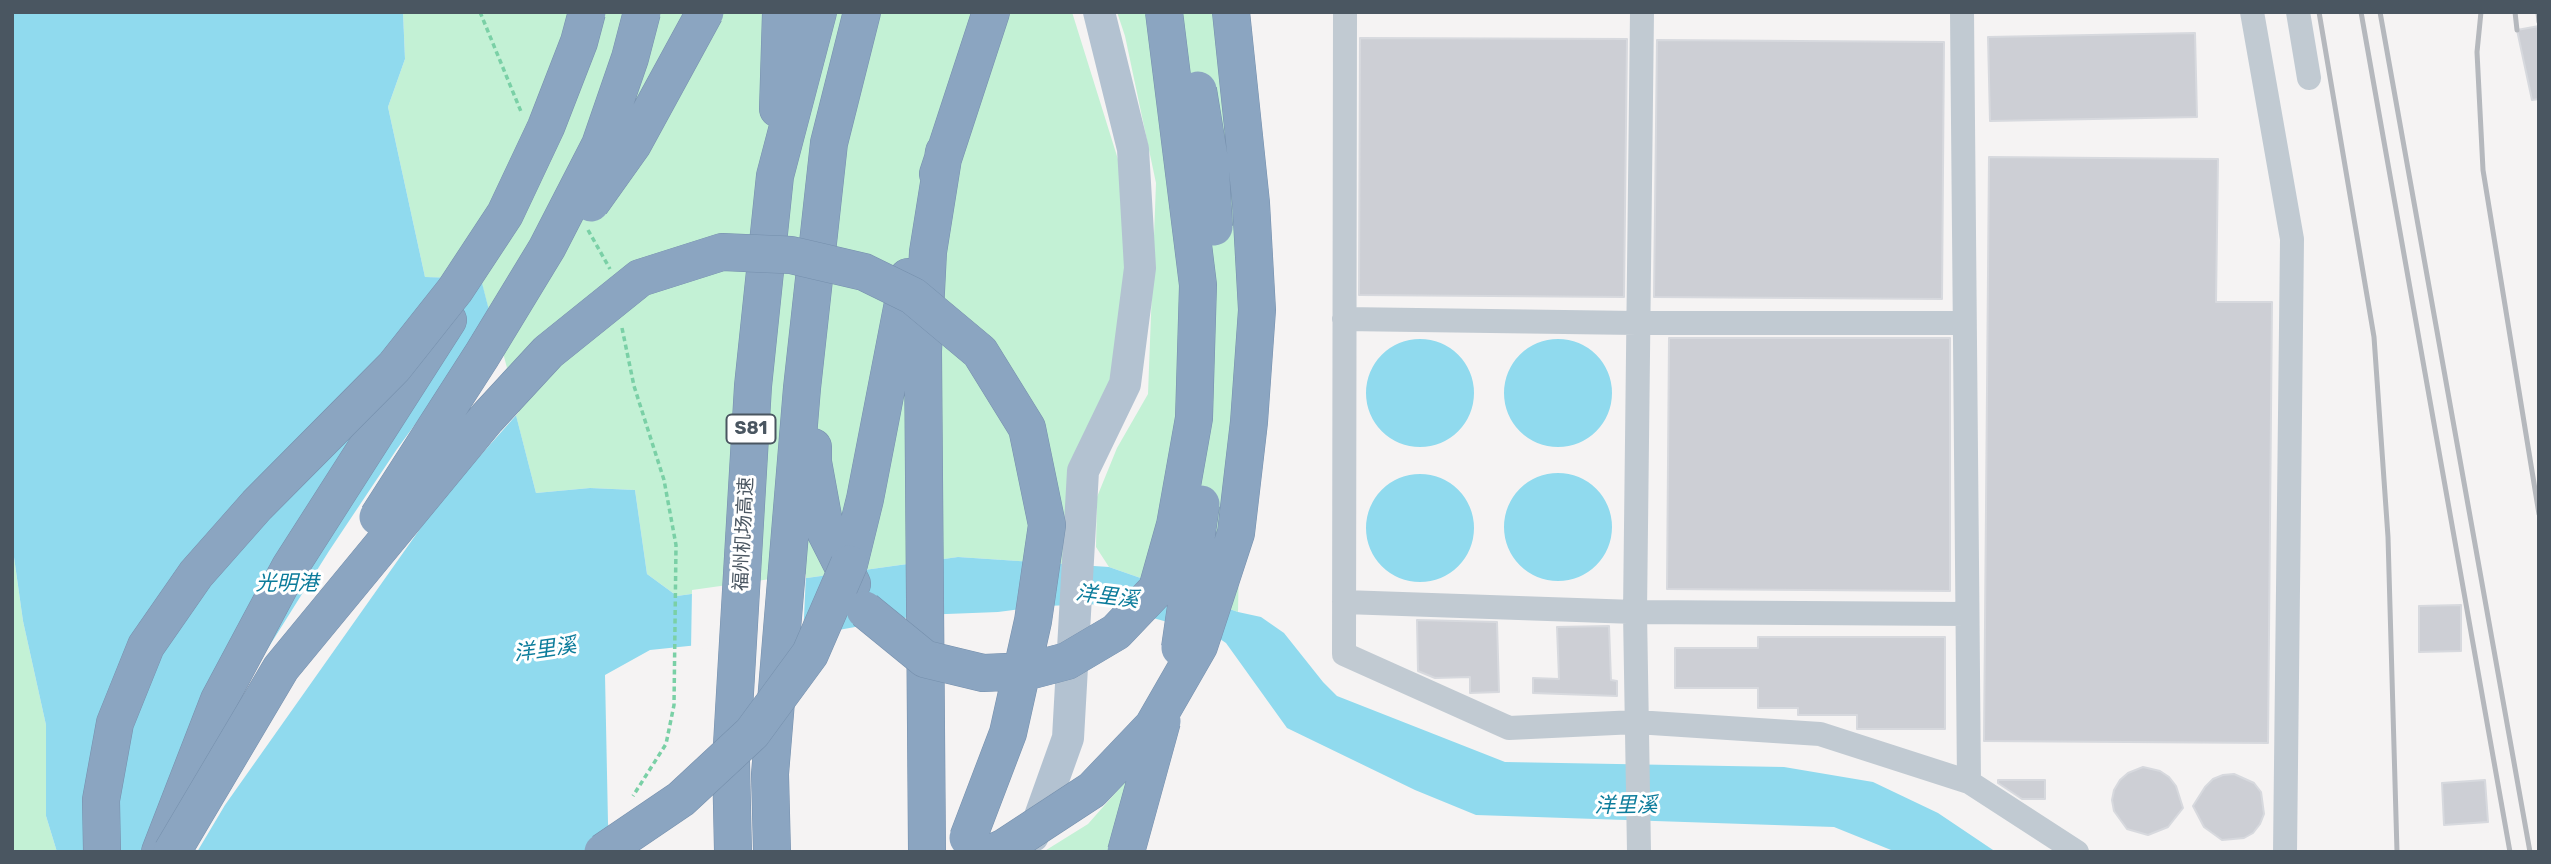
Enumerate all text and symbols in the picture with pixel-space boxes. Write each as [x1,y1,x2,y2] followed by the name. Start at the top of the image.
[726,414,776,444] road number: S81
[730,476,758,592] street label: 福州机场高速
[256,571,318,597] water label: 光明港
[1074,581,1140,613] water label: 洋里溪
[512,633,578,667] water label: 洋里溪
[1594,793,1658,819] water label: 洋里溪

